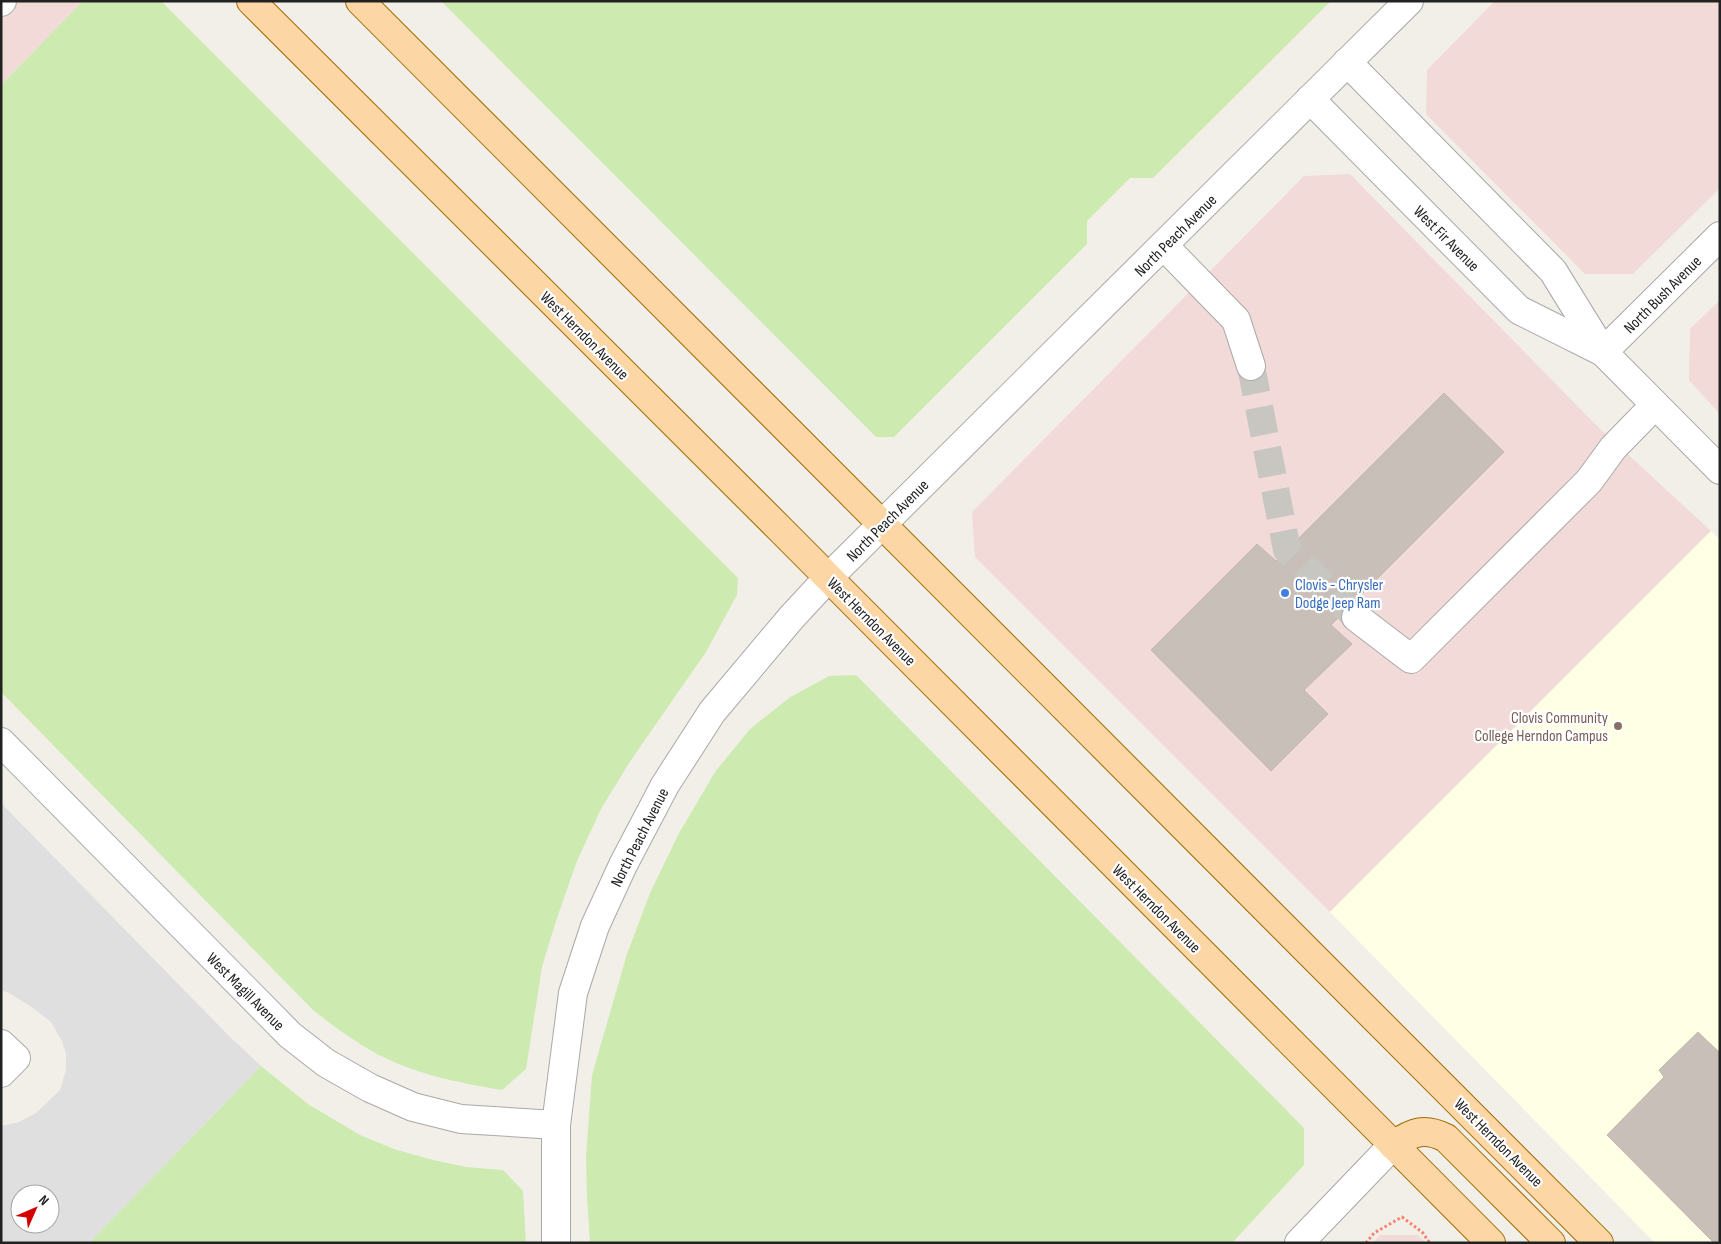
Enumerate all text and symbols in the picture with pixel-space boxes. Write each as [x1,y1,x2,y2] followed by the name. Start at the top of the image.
[1131,191,1221,281] street label: North Peach Avenue
[1409,202,1483,276] street label: West Fir Avenue
[1620,252,1706,338] street label: North Bush Avenue
[536,288,632,384] street label: West Herndon Avenue
[843,476,933,566] street label: North Peach Avenue
[823,574,919,670] street label: West Herndon Avenue
[1295,576,1384,613] place label: Clovis - Chrysler Dodge Jeep Ram
[1279,587,1291,599] marker: Clovis - Chrysler Dodge Jeep Ram
[1474,709,1608,746] place label: Clovis Community College Herndon Campus
[1612,720,1624,732] marker: Clovis Community College Herndon Campus
[607,785,673,890] street label: North Peach Avenue
[1108,861,1204,957] street label: West Herndon Avenue
[202,949,288,1035] street label: West Magill Avenue
[1450,1095,1546,1191] street label: West Herndon Avenue
[10,1184,60,1234] north arrow
[35,1192,52,1209] text: N

